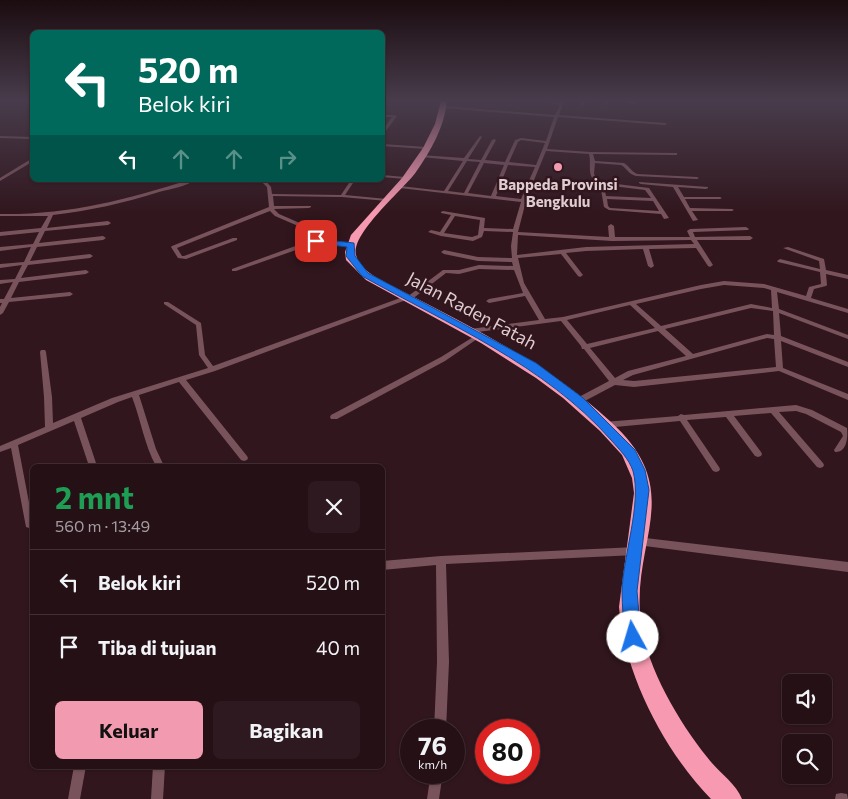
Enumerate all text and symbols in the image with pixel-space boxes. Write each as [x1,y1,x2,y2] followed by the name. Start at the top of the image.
[138,47,239,90] text: 520 m
[55,50,120,115] icon: left
[138,90,231,117] text: Belok kiri
[114,145,142,173] icon: left
[167,145,195,173] icon: ahead
[220,145,248,173] icon: ahead
[273,145,301,173] icon: right
[552,161,564,173] marker: Bappeda Provinsi Bengkulu
[498,175,618,210] place label: Bappeda Provinsi Bengkulu
[295,220,337,262] pin
[302,227,330,255] icon: arrive
[403,266,541,354] street label: Jalan Raden Fatah
[55,478,134,515] text: 2 mnt
[308,481,360,533] button: close
[55,516,150,535] text: 560 m · 13:49
[55,568,83,596] icon: left
[98,571,181,594] text: Belok kiri
[306,571,360,594] text: 520 m
[606,610,658,662] position arrow
[55,633,83,661] icon: arrive
[98,636,216,659] text: Tiba di tujuan
[316,636,360,659] text: 40 m
[782,674,832,784] map controls
[782,674,832,724] button: sound
[55,701,203,759] button: Keluar
[213,701,360,759] button: Bagikan
[475,719,540,784] speed limit sign: 80
[418,730,447,760] text: 76
[782,734,832,784] button: search
[418,757,447,771] text: km/h

